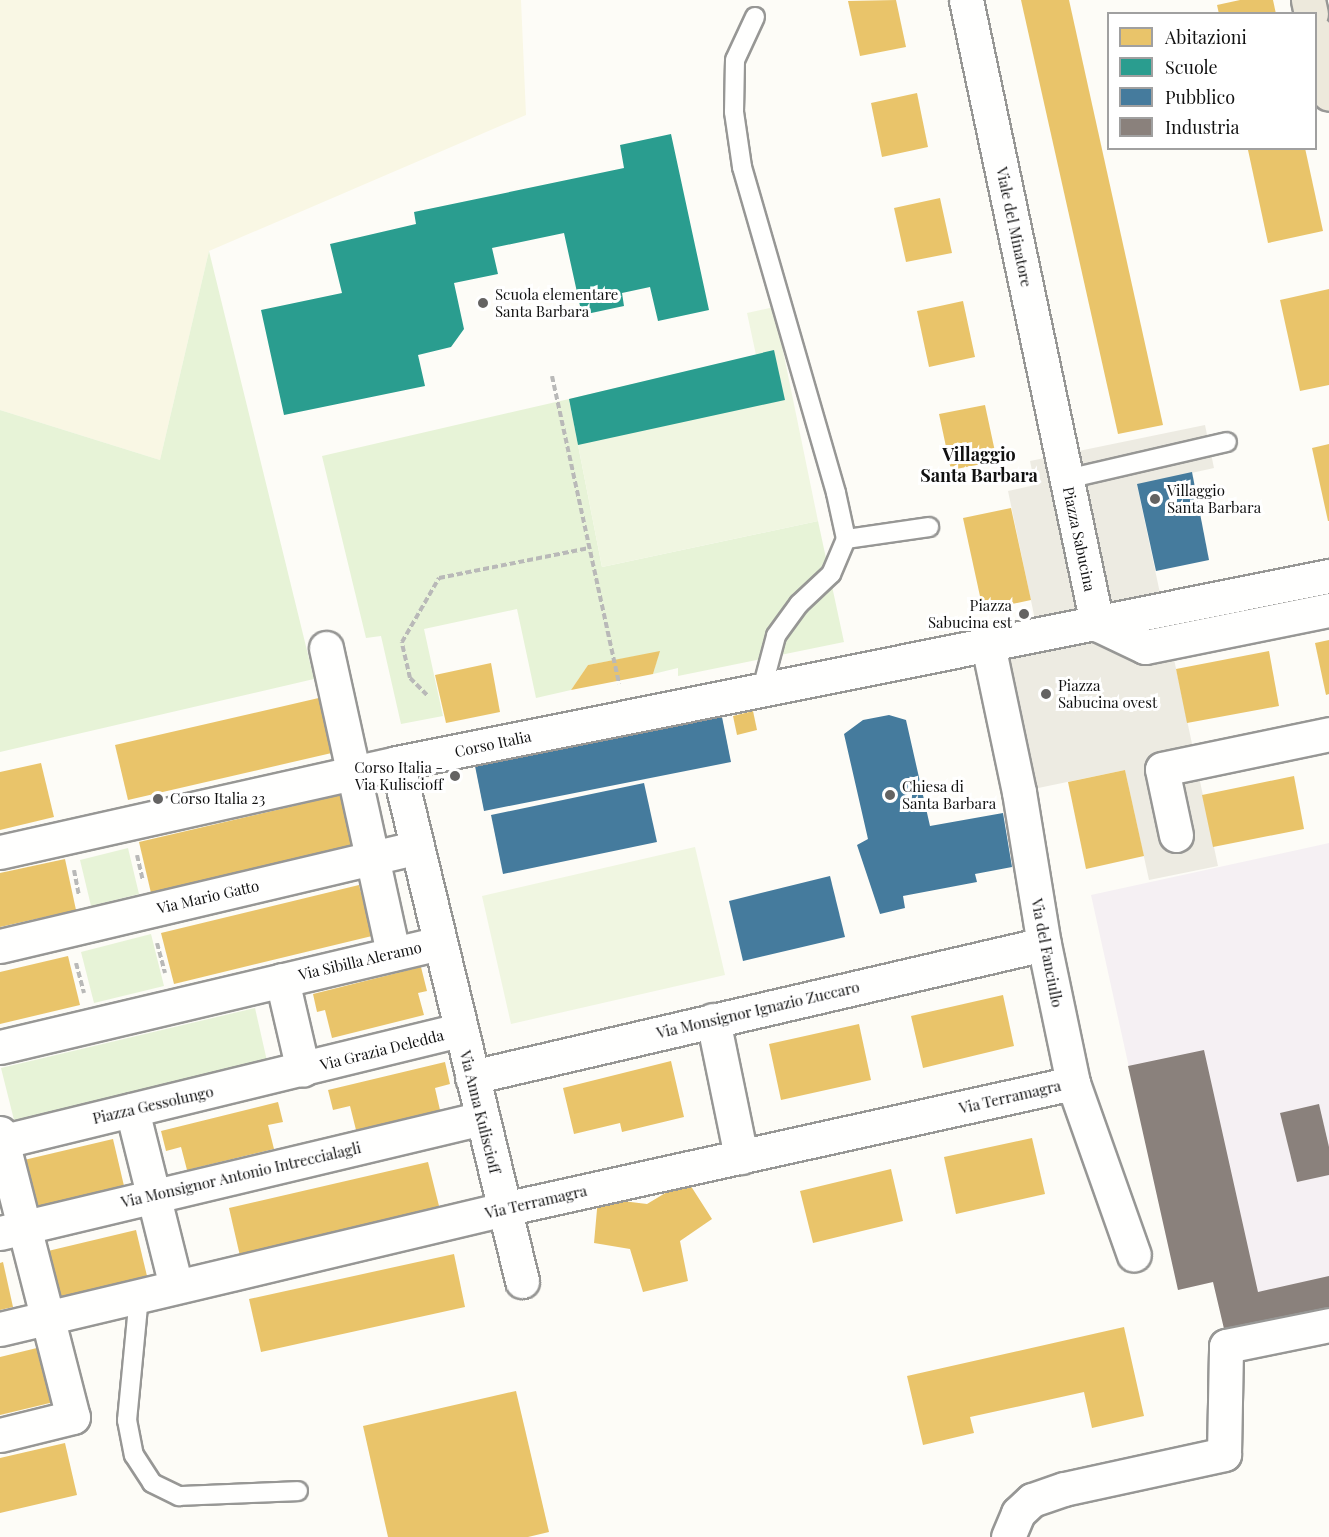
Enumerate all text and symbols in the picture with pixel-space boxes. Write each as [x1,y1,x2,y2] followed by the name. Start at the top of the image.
[1107,12,1317,150] legend
[1165,25,1247,49] text: Abitazioni
[1165,55,1218,79] text: Scuole
[1165,85,1235,109] text: Pubblico
[1165,115,1239,139] text: Industria
[993,165,1035,289] street label: Viale del Minatore
[495,285,619,320] place label: Scuola elementare Santa Barbara
[476,296,490,310] marker: Scuola elementare Santa Barbara
[920,444,1038,486] district label: Villaggio Santa Barbara
[1167,481,1261,516] place label: Villaggio Santa Barbara
[1059,485,1099,593] street label: Piazza Sabucina
[1148,492,1162,506] marker: Villaggio Santa Barbara
[928,596,1012,631] place label: Piazza Sabucina est
[1017,607,1031,621] marker: Piazza Sabucina est
[1058,676,1157,711] place label: Piazza Sabucina ovest
[1039,687,1053,701] marker: Piazza Sabucina ovest
[453,727,533,761] street label: Corso Italia
[354,758,443,793] place label: Corso Italia - Via Kuliscioff
[448,769,462,783] marker: Corso Italia - Via Kuliscioff
[902,777,996,812] place label: Chiesa di Santa Barbara
[883,788,897,802] marker: Chiesa di Santa Barbara
[170,790,265,808] place label: Corso Italia 23
[151,792,165,806] marker: Corso Italia 23
[155,877,261,917] street label: Via Mario Gatto
[1028,897,1066,1009] street label: Via del Fanciullo
[296,938,424,984] street label: Via Sibilla Aleramo
[655,978,861,1042] street label: Via Monsignor Ignazio Zuccaro
[318,1026,446,1074] street label: Via Grazia Deledda
[456,1048,504,1176] street label: Via Anna Kuliscioff
[957,1076,1063,1118] street label: Via Terramagra
[91,1082,215,1128] street label: Piazza Gessolungo
[119,1138,363,1212] street label: Via Monsignor Antonio Intreccialagli
[483,1181,589,1223] street label: Via Terramagra

